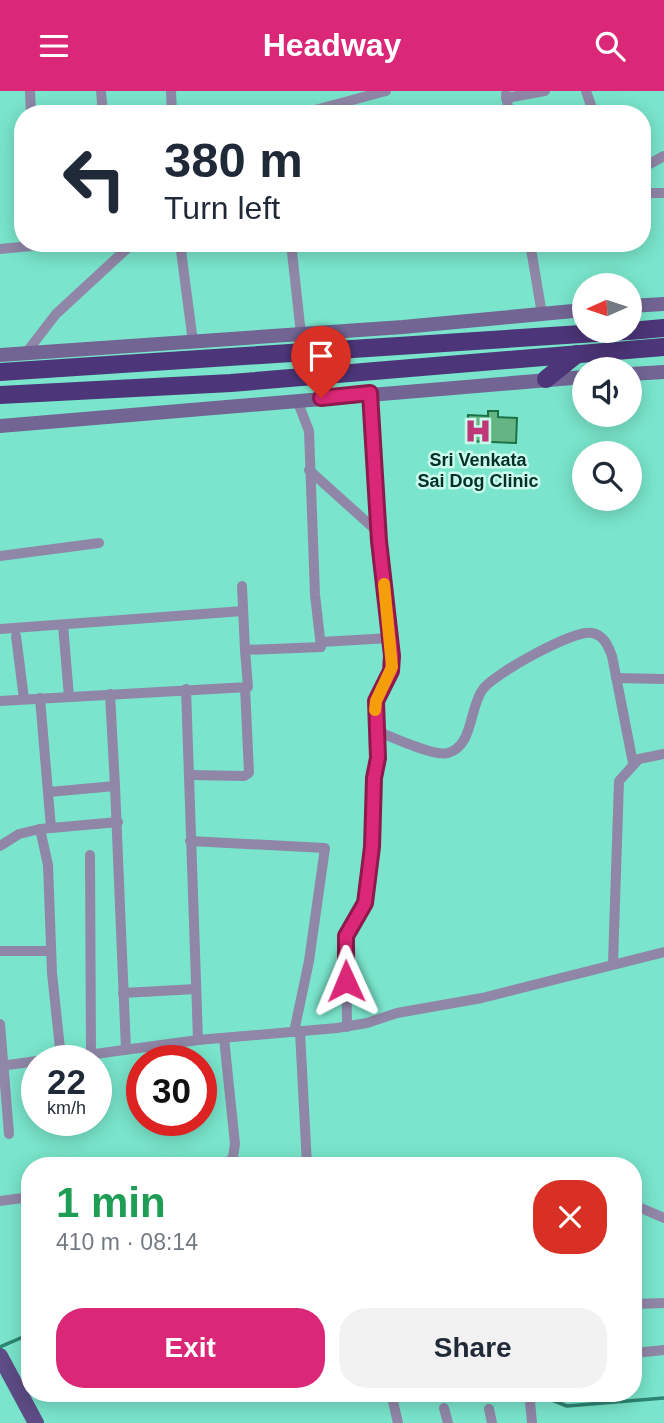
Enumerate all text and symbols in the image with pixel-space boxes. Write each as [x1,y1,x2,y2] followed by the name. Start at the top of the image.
[35,27,73,65] icon: menu
[263,27,401,63] text: Headway
[591,27,629,65] icon: search
[49,133,140,224] icon: left
[164,133,303,187] text: 380 m
[164,190,280,226] text: Turn left
[572,273,642,343] north arrow
[572,273,642,511] map controls
[291,326,351,398] pin
[302,337,340,375] icon: arrive
[572,357,642,427] button: sound
[463,416,493,446] hospital icon: Sri Venkata Sai Dog Clinic
[572,441,642,511] button: search
[417,450,539,491] place label: Sri Venkata Sai Dog Clinic
[309,944,383,1018] position arrow
[126,1045,217,1136] speed limit sign: 30
[47,1062,86,1101] text: 22
[47,1098,86,1118] text: km/h
[56,1179,166,1226] text: 1 min
[533,1180,607,1254] button: close
[56,1229,198,1255] text: 410 m · 08:14
[56,1308,325,1388] button: Exit
[339,1308,607,1388] button: Share

